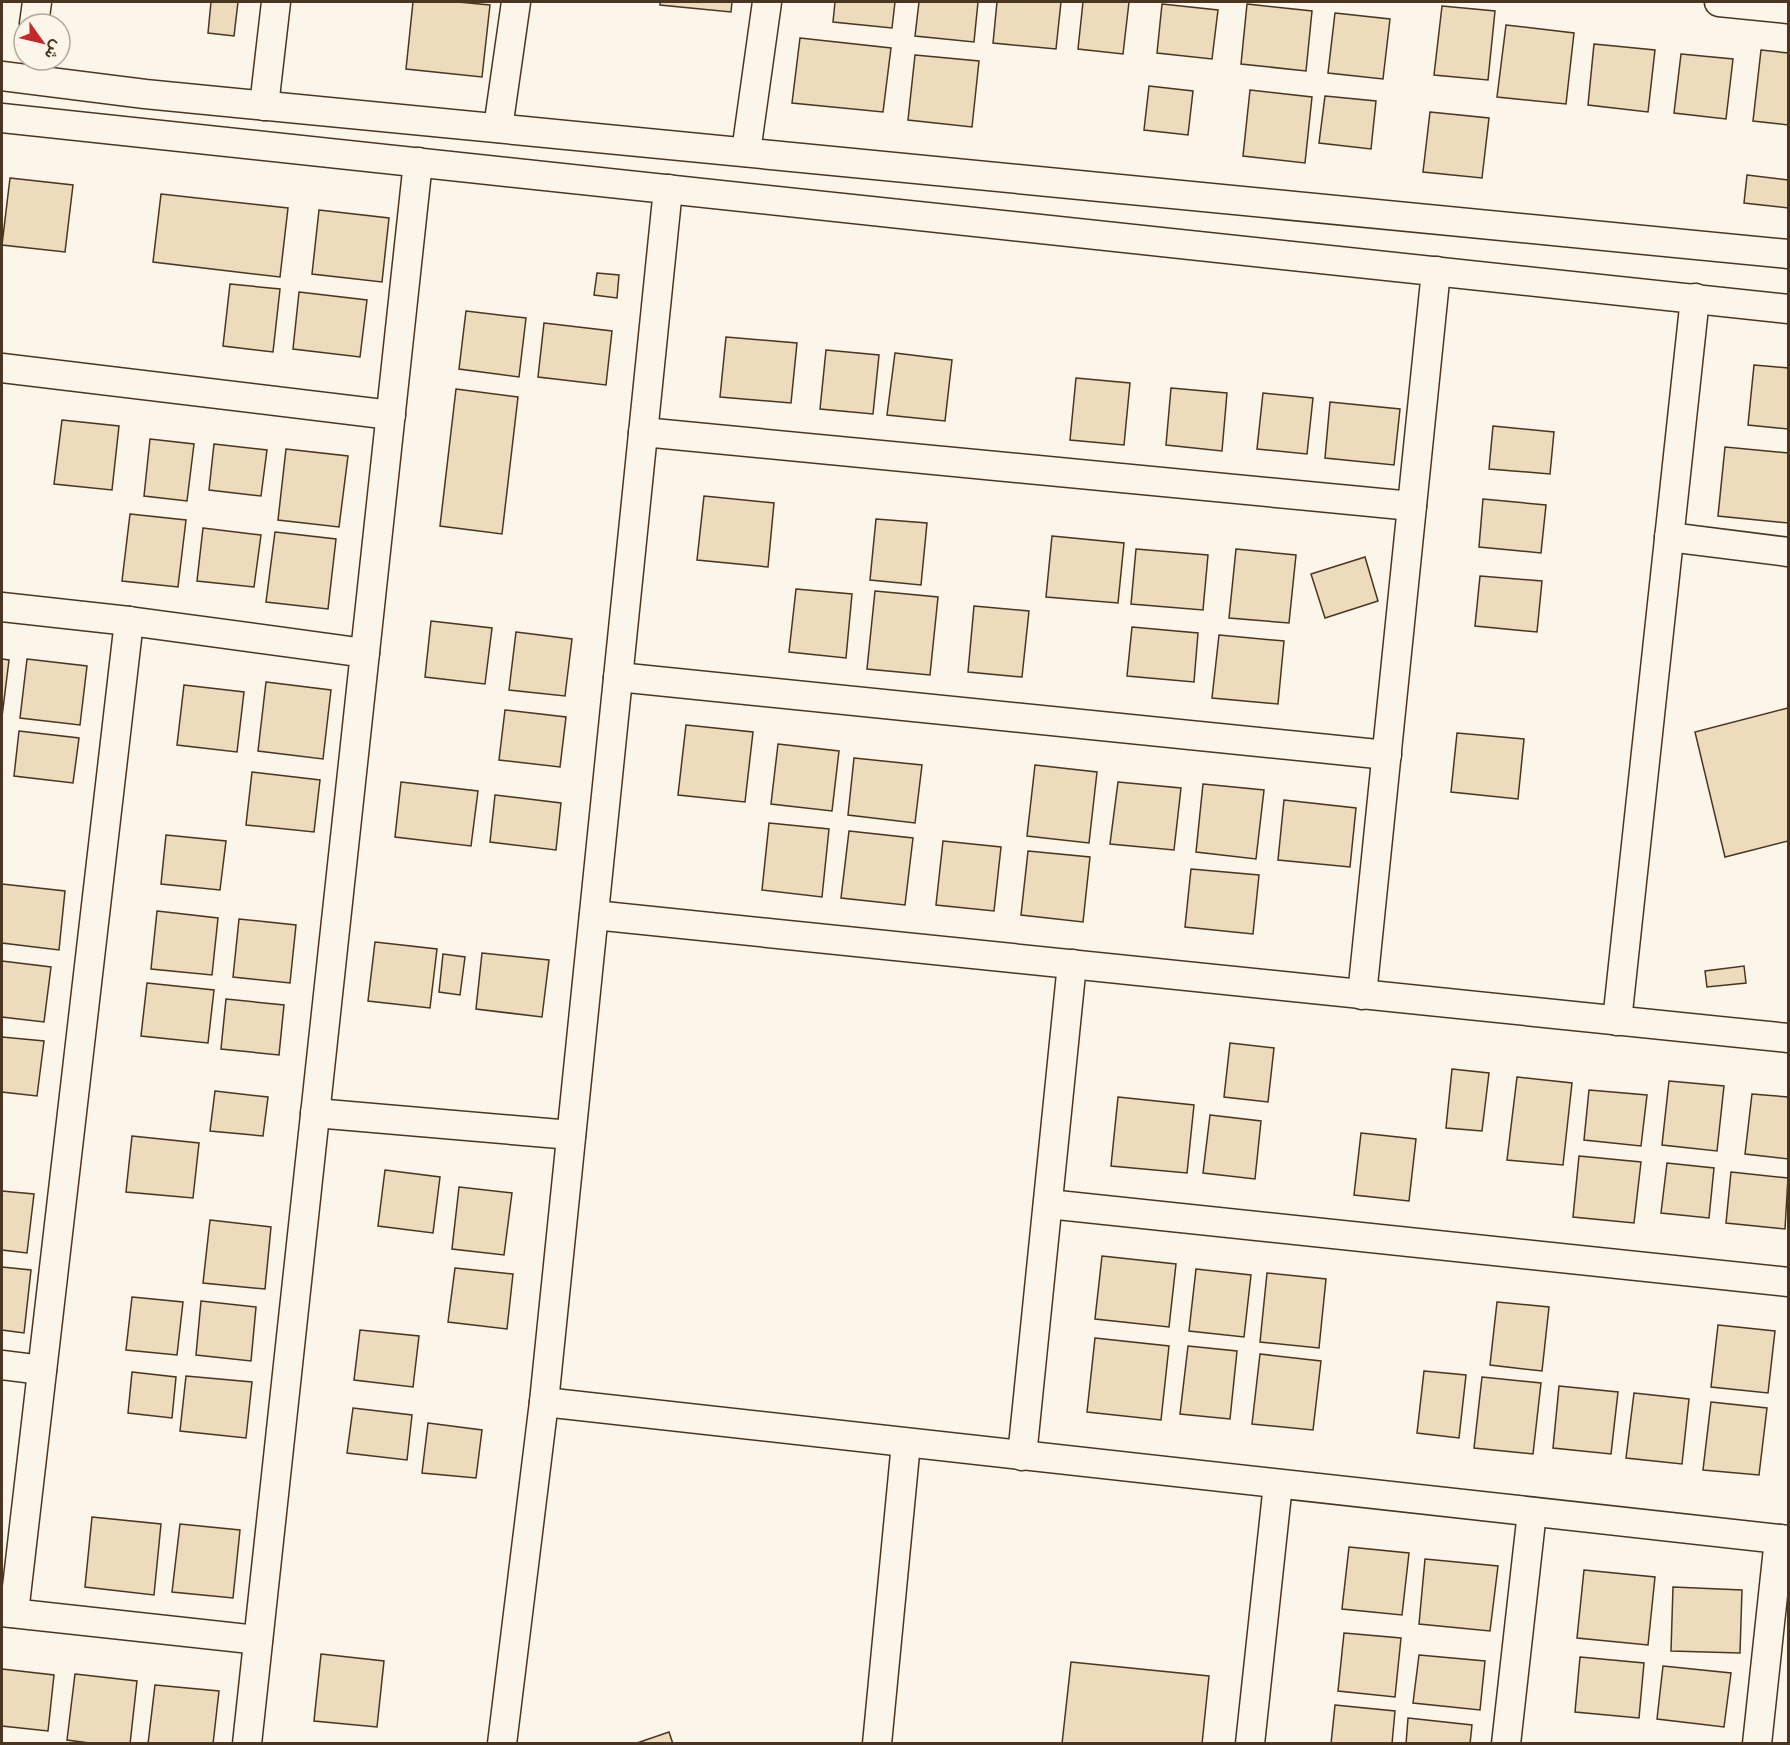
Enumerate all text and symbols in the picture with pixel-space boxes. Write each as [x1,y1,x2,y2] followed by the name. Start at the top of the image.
[12,12,72,72] north arrow
[39,36,69,65] text: ش

